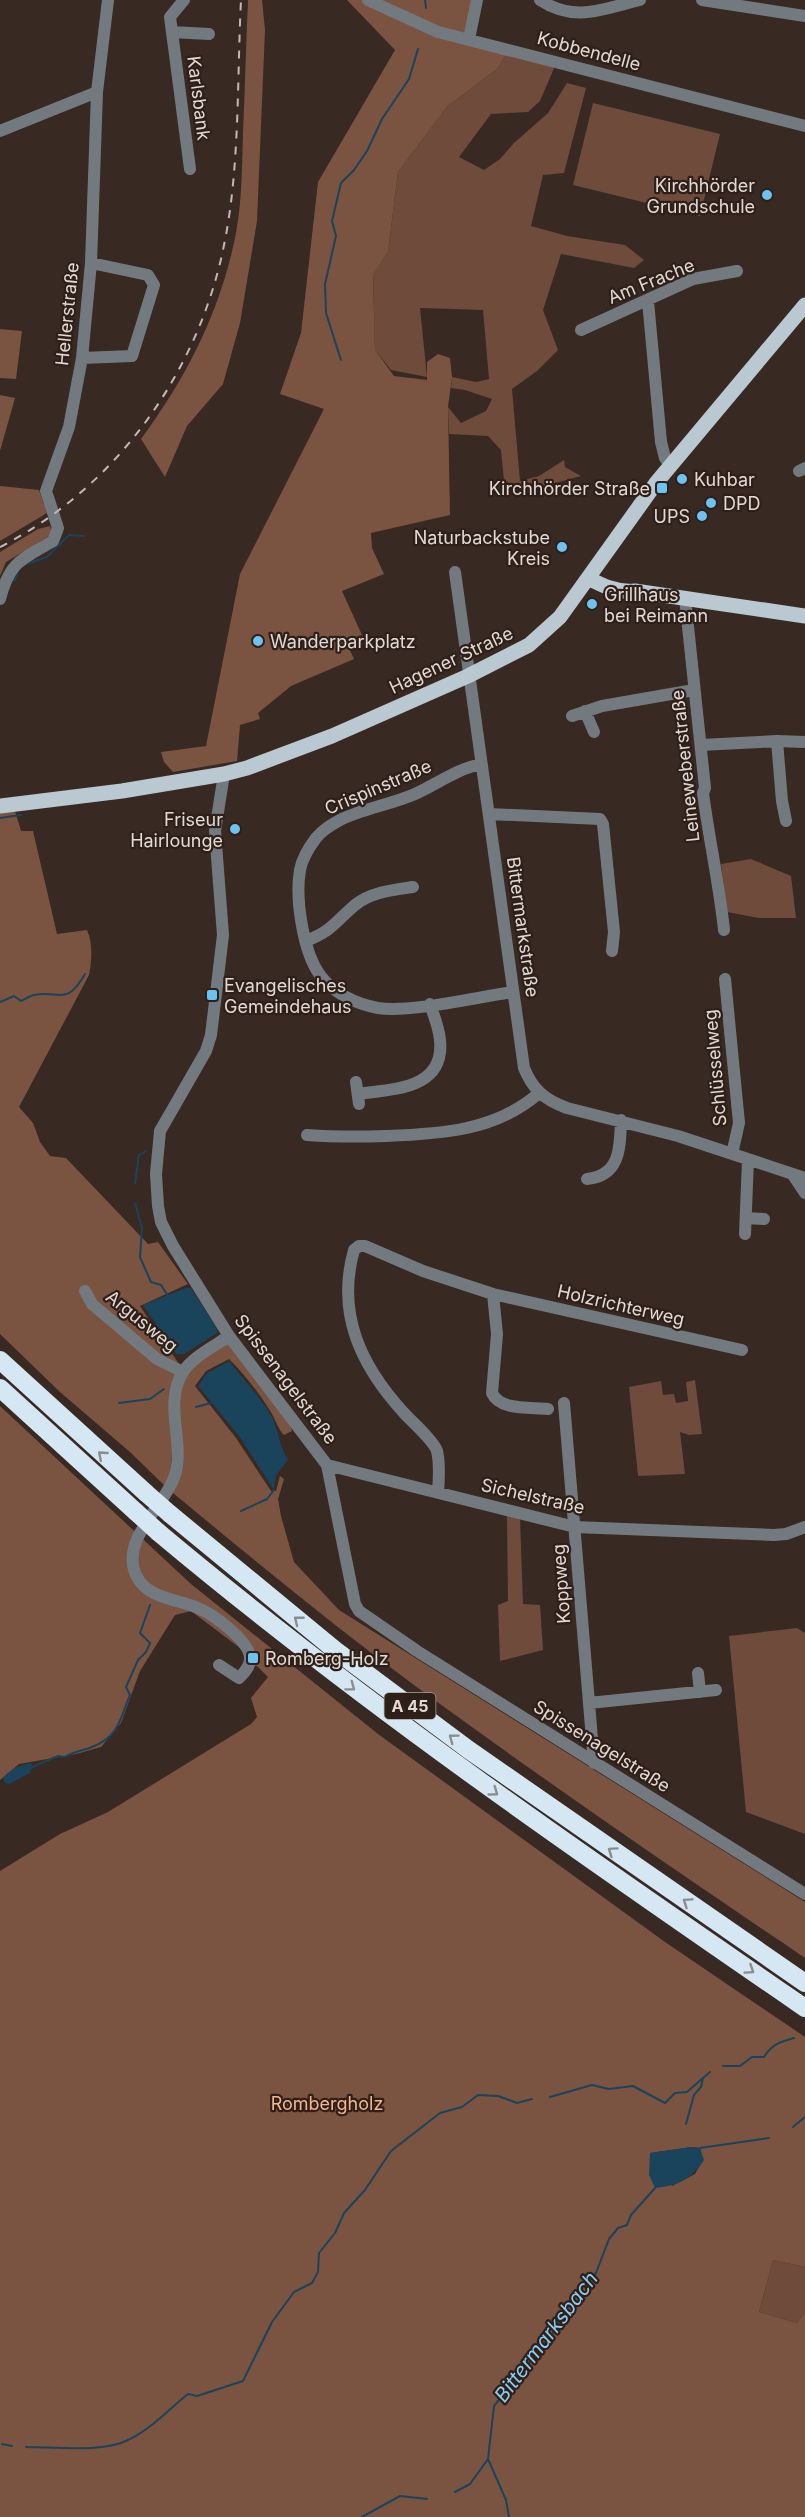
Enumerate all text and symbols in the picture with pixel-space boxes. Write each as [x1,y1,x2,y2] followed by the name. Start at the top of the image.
[535,27,643,75] street label: Kobbendelle
[183,55,215,142] street label: Karlsbank
[647,175,755,217] place label: Kirchhörder Grundschule
[760,188,774,202] marker: Kirchhörder Grundschule
[605,254,697,308] street label: Am Frache
[51,261,83,367] street label: Hellerstraße
[694,469,755,490] place label: Kuhbar
[675,472,689,486] marker: Kuhbar
[489,478,650,499] place label: Kirchhörder Straße
[655,481,669,495] marker: Kirchhörder Straße
[723,493,760,514] place label: DPD
[704,496,718,510] marker: DPD
[654,506,690,527] place label: UPS
[695,509,709,523] marker: UPS
[414,527,550,569] place label: Naturbackstube Kreis
[555,540,569,554] marker: Naturbackstube Kreis
[604,584,708,626] place label: Grillhaus bei Reimann
[585,597,599,611] marker: Grillhaus bei Reimann
[386,622,516,698] street label: Hagener Straße
[270,631,416,652] place label: Wanderparkplatz
[251,634,265,648] marker: Wanderparkplatz
[667,689,703,843] street label: Leineweberstraße
[321,755,435,819] street label: Crispinstraße
[130,809,223,851] place label: Friseur Hairlounge
[228,822,242,836] marker: Friseur Hairlounge
[503,855,543,999] street label: Bittermarkstraße
[224,975,352,1017] place label: Evangelisches Gemeindehaus
[205,988,219,1002] marker: Evangelisches Gemeindehaus
[699,1009,731,1127] street label: Schlüsselweg
[555,1280,687,1330] street label: Holzrichterweg
[102,1286,182,1356] street label: Argusweg
[230,1310,342,1448] street label: Spissenagelstraße
[98,1451,109,1462] one-way arrow
[479,1474,587,1518] street label: Sichelstraße
[548,1543,574,1625] street label: Koppweg
[294,1616,305,1627] one-way arrow
[265,1648,389,1669] place label: Romberg-Holz
[246,1651,260,1665] marker: Romberg-Holz
[345,1680,356,1691] one-way arrow
[384,1693,436,1719] road number: A 45
[530,1696,674,1796] street label: Spissenagelstraße
[449,1735,460,1746] one-way arrow
[487,1785,498,1796] one-way arrow
[608,1847,619,1858] one-way arrow
[683,1898,694,1909] one-way arrow
[744,1963,755,1974] one-way arrow
[271,2093,383,2114] park label: Rombergholz
[489,2267,603,2407] water label: Bittermarksbach

